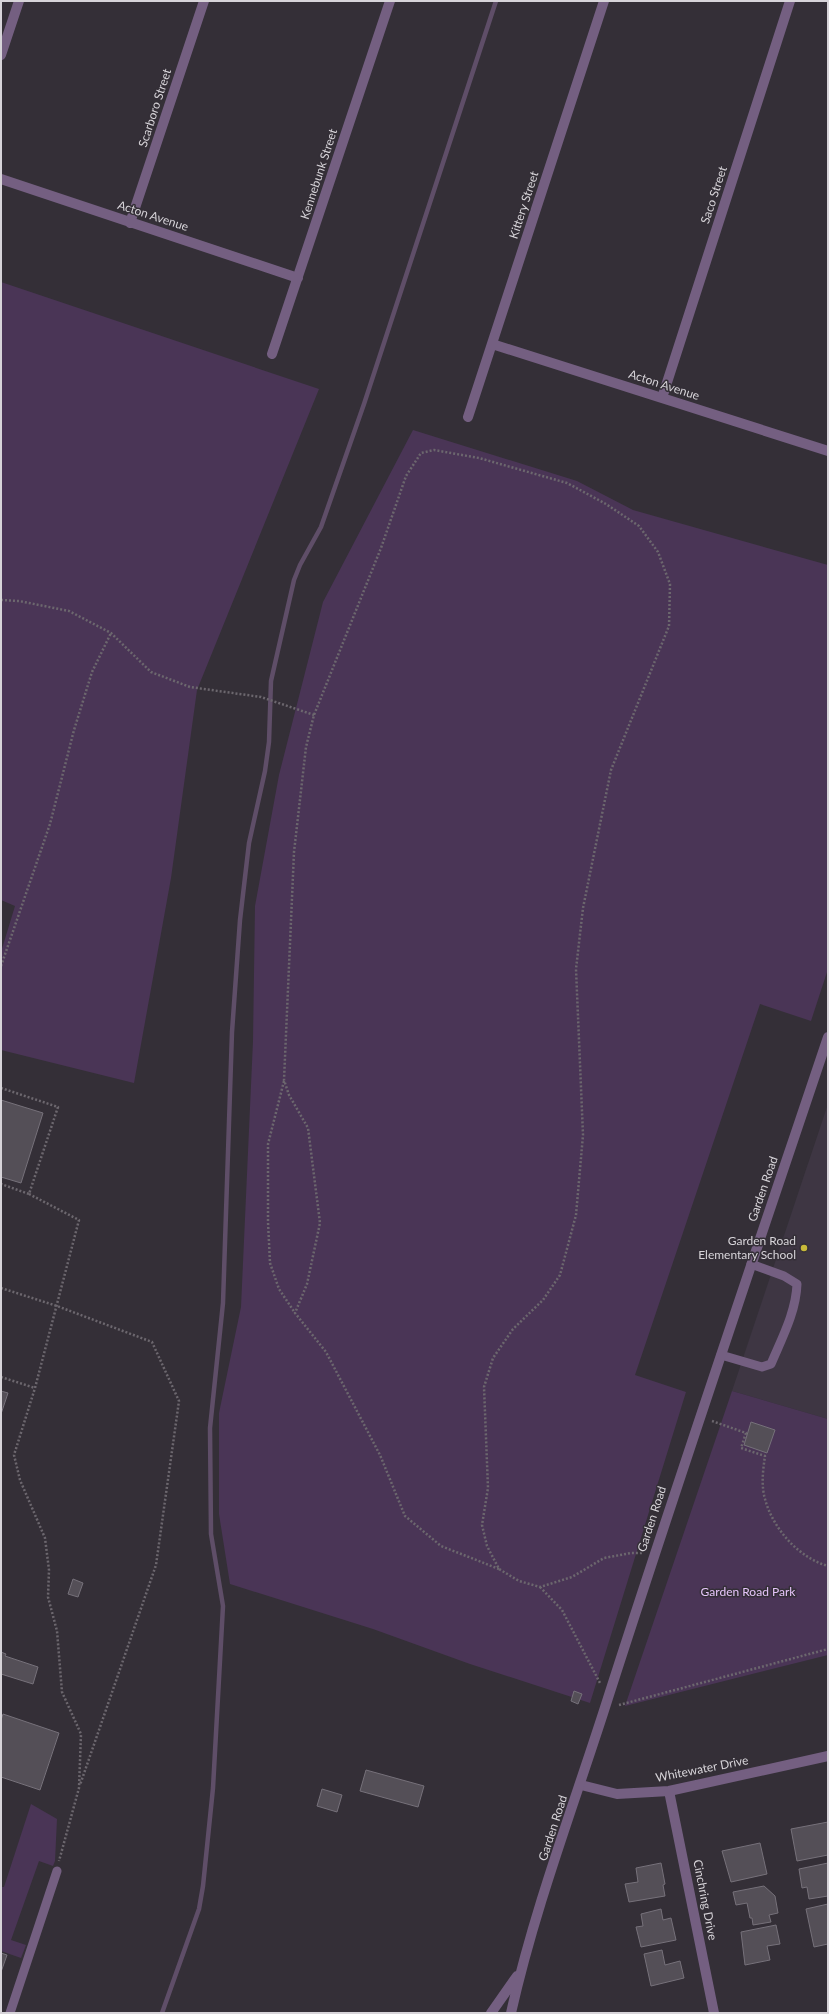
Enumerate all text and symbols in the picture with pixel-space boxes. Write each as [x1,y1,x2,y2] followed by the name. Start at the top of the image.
[135,66,174,149] street label: Scarboro Street
[297,126,340,221] street label: Kennebunk Street
[697,164,730,225] street label: Saco Street
[506,168,542,241] street label: Kittery Street
[116,197,191,234] street label: Acton Avenue
[627,366,702,403] street label: Acton Avenue
[744,1154,781,1224] street label: Garden Road
[698,1233,796,1262] place label: Garden Road Elementary School
[799,1243,809,1253] marker: Garden Road Elementary School
[634,1484,669,1554] street label: Garden Road
[701,1584,796,1599] park label: Garden Road Park
[654,1752,750,1785] street label: Whitewater Drive
[535,1793,570,1863] street label: Garden Road
[690,1858,721,1942] street label: Cinchring Drive

